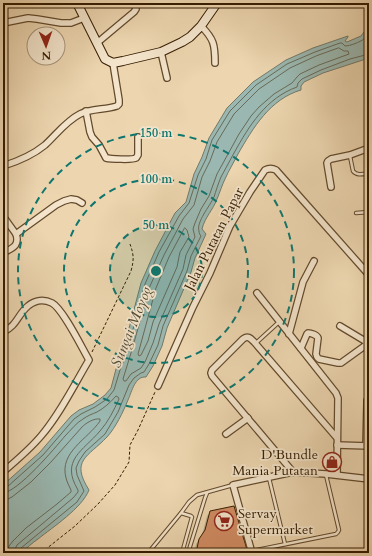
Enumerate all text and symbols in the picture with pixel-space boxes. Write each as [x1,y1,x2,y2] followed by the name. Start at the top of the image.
[26,26,66,66] north arrow
[41,48,51,63] text: N
[140,125,173,141] text: 150 m
[140,171,173,187] text: 100 m
[179,183,249,296] street label: Jalan Putatan Papar
[143,217,170,233] text: 50 m
[149,264,163,278] centre of rings
[106,283,157,371] water label: Sungai Moyog
[232,445,318,480] place label: D'Bundle Mania Putatan
[321,451,343,473] shop icon: D'Bundle Mania Putatan
[238,504,313,539] place label: Servay Supermarket
[213,510,235,532] supermarket icon: Servay Supermarket

